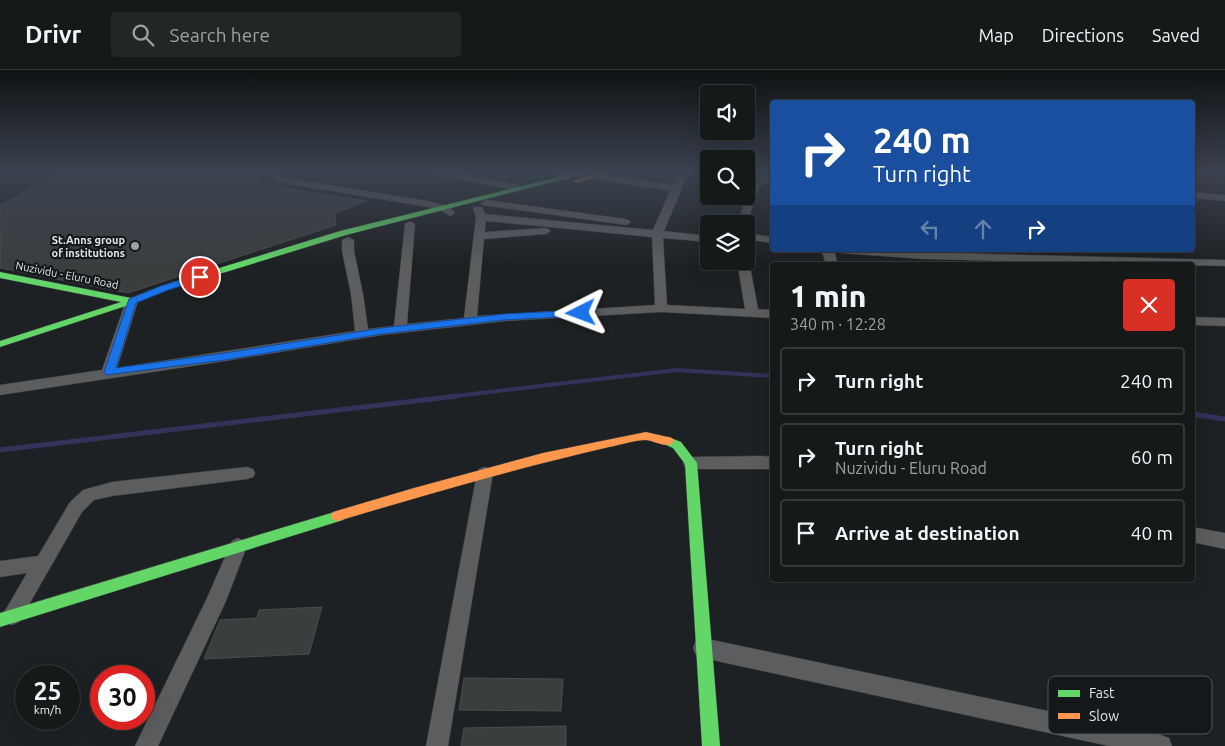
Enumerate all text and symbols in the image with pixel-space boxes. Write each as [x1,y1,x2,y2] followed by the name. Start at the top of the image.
[111,12,461,57] search box
[25,21,81,48] text: Drivr
[129,21,157,49] icon: search
[169,24,270,46] text: Search here
[978,25,1014,45] text: Map
[1042,25,1124,45] text: Directions
[1152,25,1200,45] text: Saved
[700,85,755,270] map controls
[700,85,755,140] button: sound
[790,120,855,185] icon: right
[873,120,971,160] text: 240 m
[700,150,755,205] button: search
[873,161,971,186] text: Turn right
[700,215,755,270] button: layers
[916,215,944,243] icon: left
[969,215,997,243] icon: ahead
[1022,215,1050,243] icon: right
[52,234,125,259] place label: St.Anns group of institutions
[129,240,141,252] marker: St.Anns group of institutions
[179,256,221,298] pin
[15,259,119,291] street label: Nuzividu - Eluru Road
[186,263,214,291] icon: arrive
[790,279,866,313] text: 1 min
[1123,279,1175,331] button: close
[554,286,606,338] position arrow
[790,315,886,333] text: 340 m · 12:28
[792,367,820,395] icon: right
[835,370,923,392] text: Turn right
[1120,370,1173,392] text: 240 m
[835,437,923,459] text: Turn right
[792,443,820,471] icon: right
[1131,446,1173,468] text: 60 m
[835,459,987,477] text: Nuzividu - Eluru Road
[792,519,820,547] icon: arrive
[835,522,1020,544] text: Arrive at destination
[1131,522,1173,544] text: 40 m
[90,665,155,730] speed limit sign: 30
[1048,676,1212,734] legend
[33,677,62,705] text: 25
[1089,685,1115,701] text: Fast
[34,703,61,716] text: km/h
[1089,708,1119,724] text: Slow

